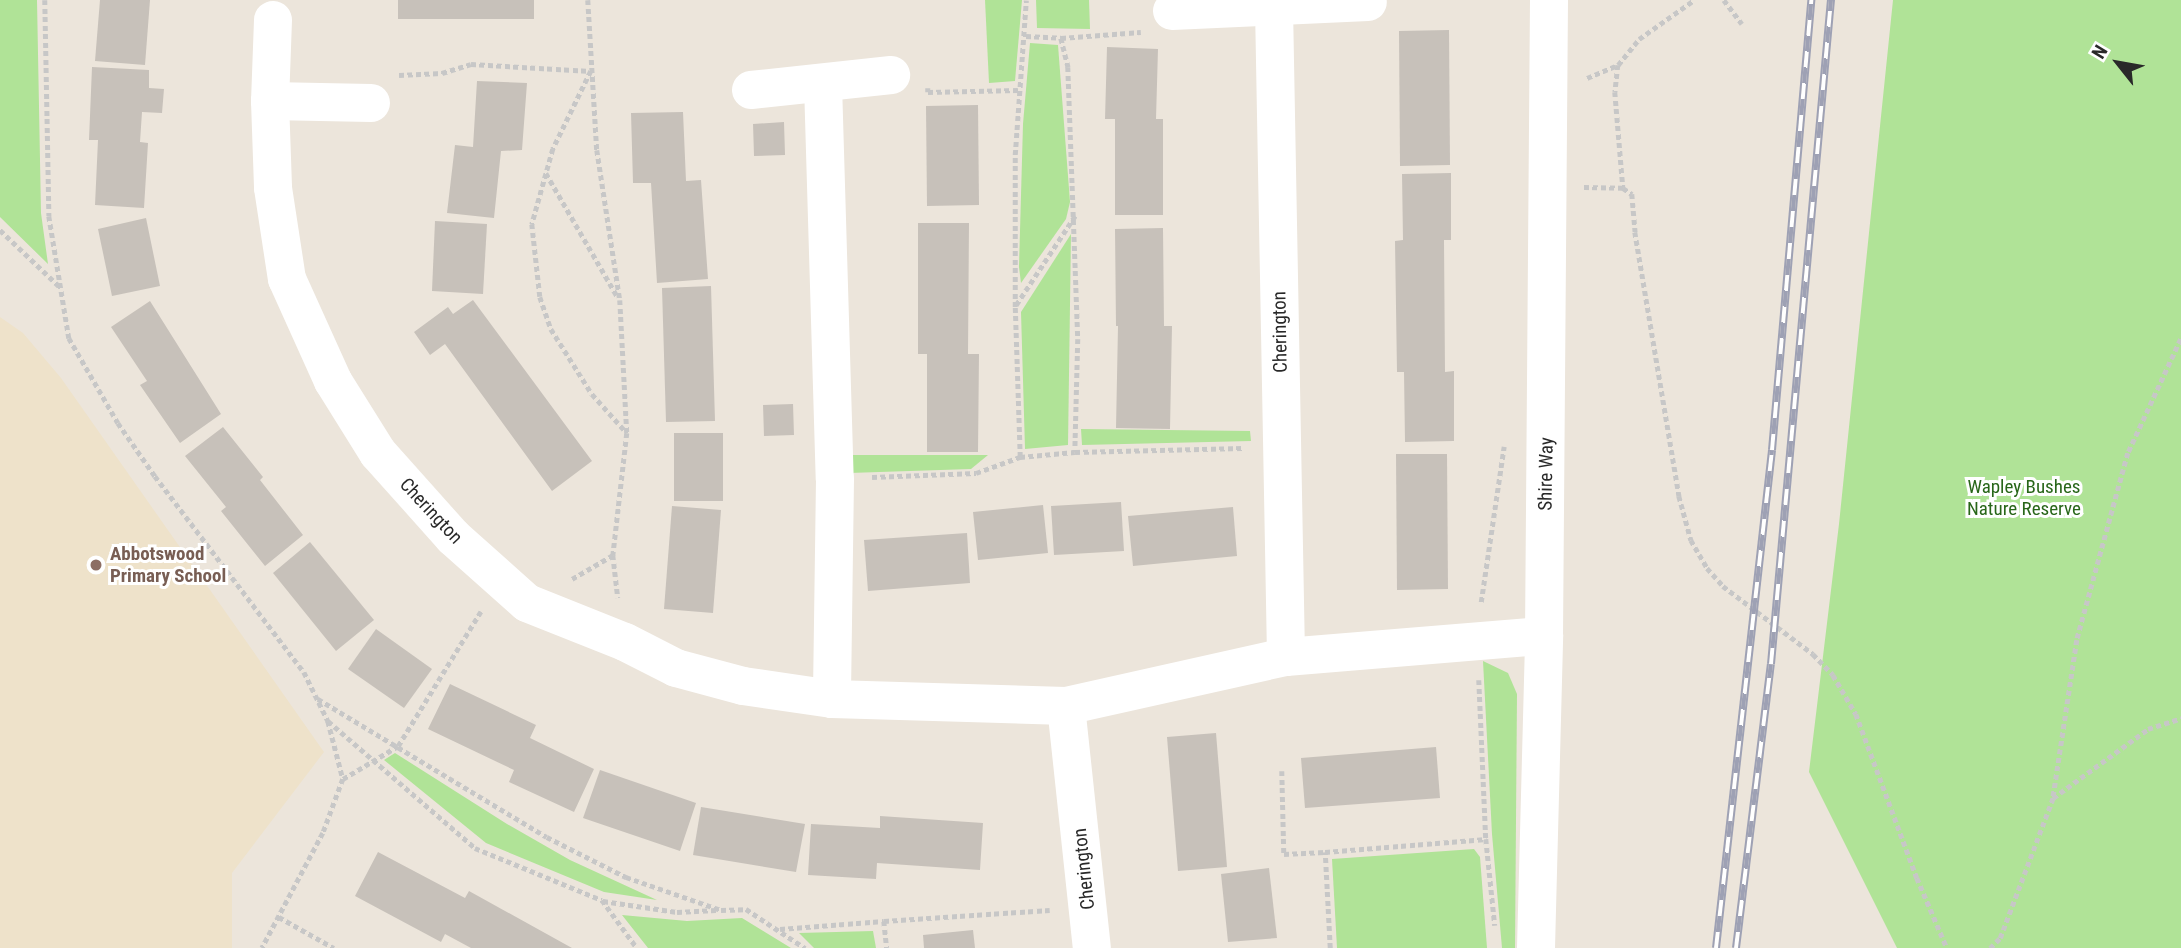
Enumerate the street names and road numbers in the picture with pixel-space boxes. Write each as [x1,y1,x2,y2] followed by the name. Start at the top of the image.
[1268,291,1292,373] street label: Cherington
[1534,437,1558,511] street label: Shire Way
[395,473,467,549] street label: Cherington
[1068,827,1100,911] street label: Cherington

